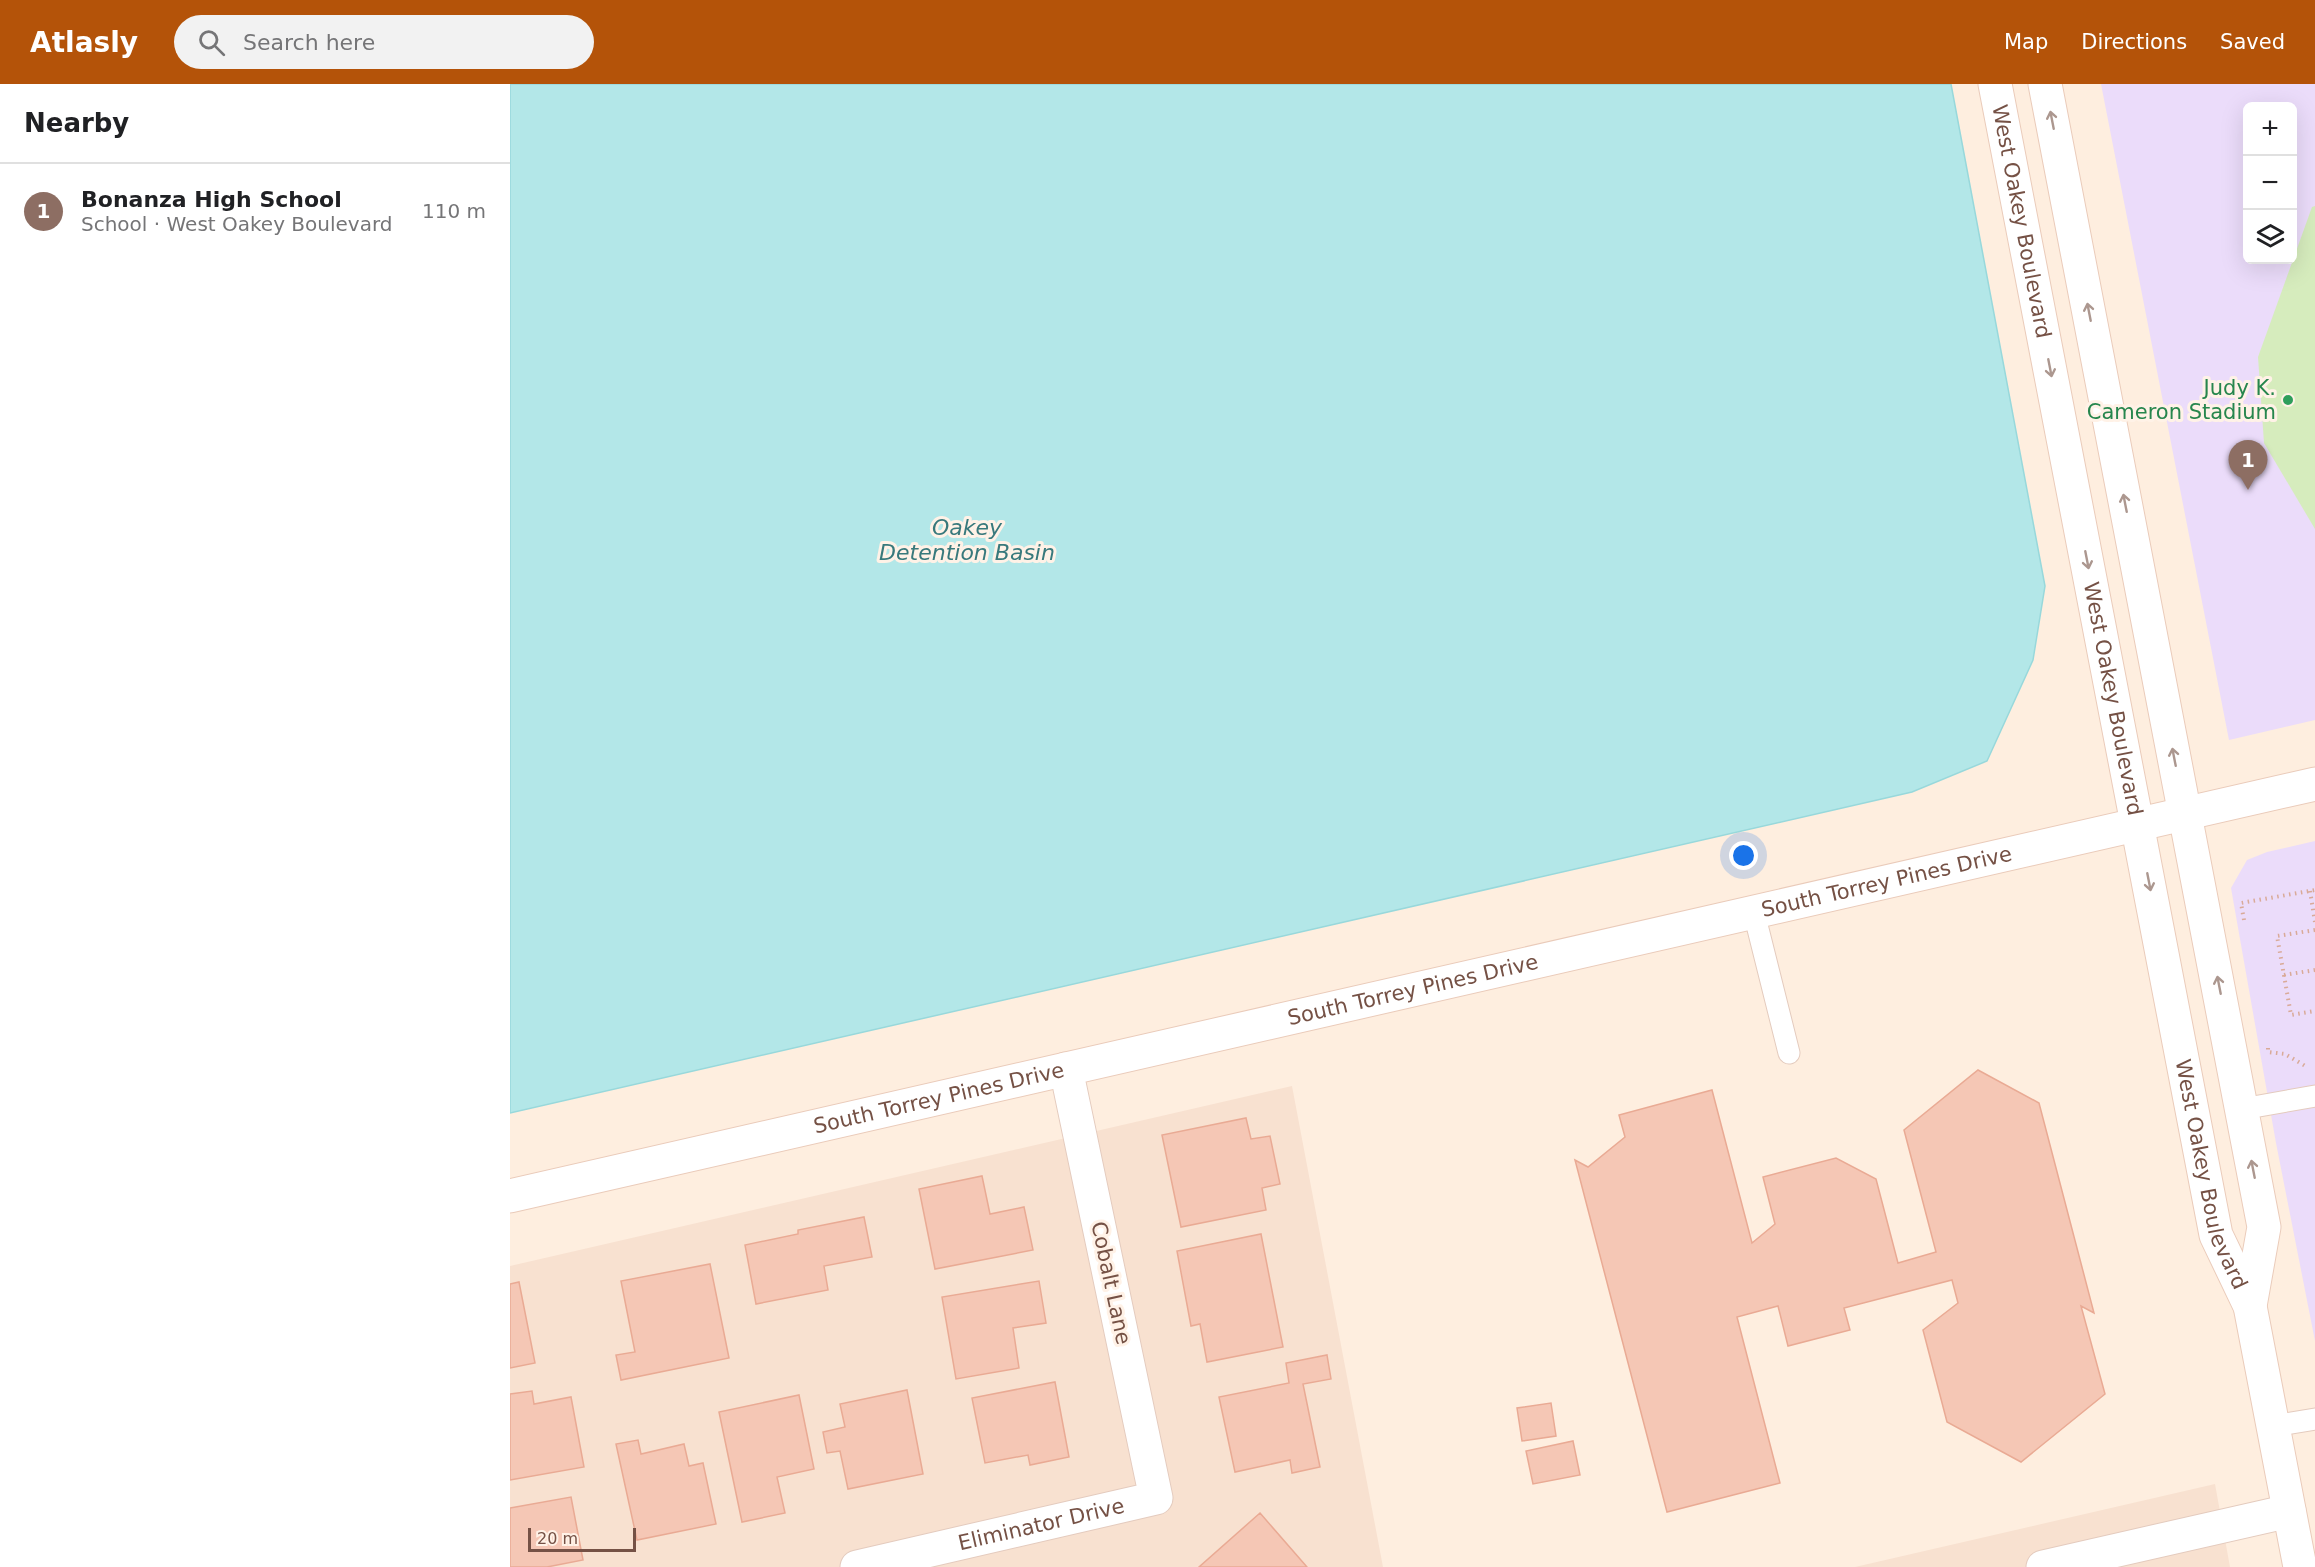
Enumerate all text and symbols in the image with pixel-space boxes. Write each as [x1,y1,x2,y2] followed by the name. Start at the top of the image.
[174,15,594,69] search box
[30,26,138,59] text: Atlasly
[195,26,228,59] icon: search
[243,30,375,55] text: Search here
[2004,30,2048,54] text: Map
[2081,30,2187,54] text: Directions
[2220,30,2285,54] text: Saved
[2243,102,2297,264] map controls
[2243,102,2297,156] button: +
[1987,103,2056,340] street label: West Oakey Boulevard
[24,108,129,138] text: Nearby
[2046,111,2057,131] one-way arrow
[2243,156,2297,210] button: −
[81,187,342,212] text: Bonanza High School
[37,199,50,223] text: 1
[422,199,486,223] text: 110 m
[2243,210,2297,264] button: layers
[81,212,393,236] text: School · West Oakey Boulevard
[2083,303,2094,322] one-way arrow
[2045,358,2056,378] one-way arrow
[2087,376,2276,424] place label: Judy K. Cameron Stadium
[2281,393,2295,407] marker: Judy K. Cameron Stadium
[2228,440,2268,490] pin: 1
[2119,494,2130,514] one-way arrow
[879,515,1055,565] water label: Oakey Detention Basin
[2082,549,2093,569] one-way arrow
[2079,580,2147,818] street label: West Oakey Boulevard
[2168,748,2179,767] one-way arrow
[1729,841,1758,870] your location
[1759,842,2014,922] street label: South Torrey Pines Drive
[2144,872,2155,891] one-way arrow
[1285,950,1540,1030] street label: South Torrey Pines Drive
[2213,976,2224,995] one-way arrow
[2171,1057,2252,1293] street label: West Oakey Boulevard
[811,1058,1067,1138] street label: South Torrey Pines Drive
[2247,1160,2258,1180] one-way arrow
[1086,1219,1136,1347] street label: Cobalt Lane
[956,1494,1127,1555] street label: Eliminator Drive
[528,1525,636,1552] scale bar
[537,1529,578,1548] text: 20 m

